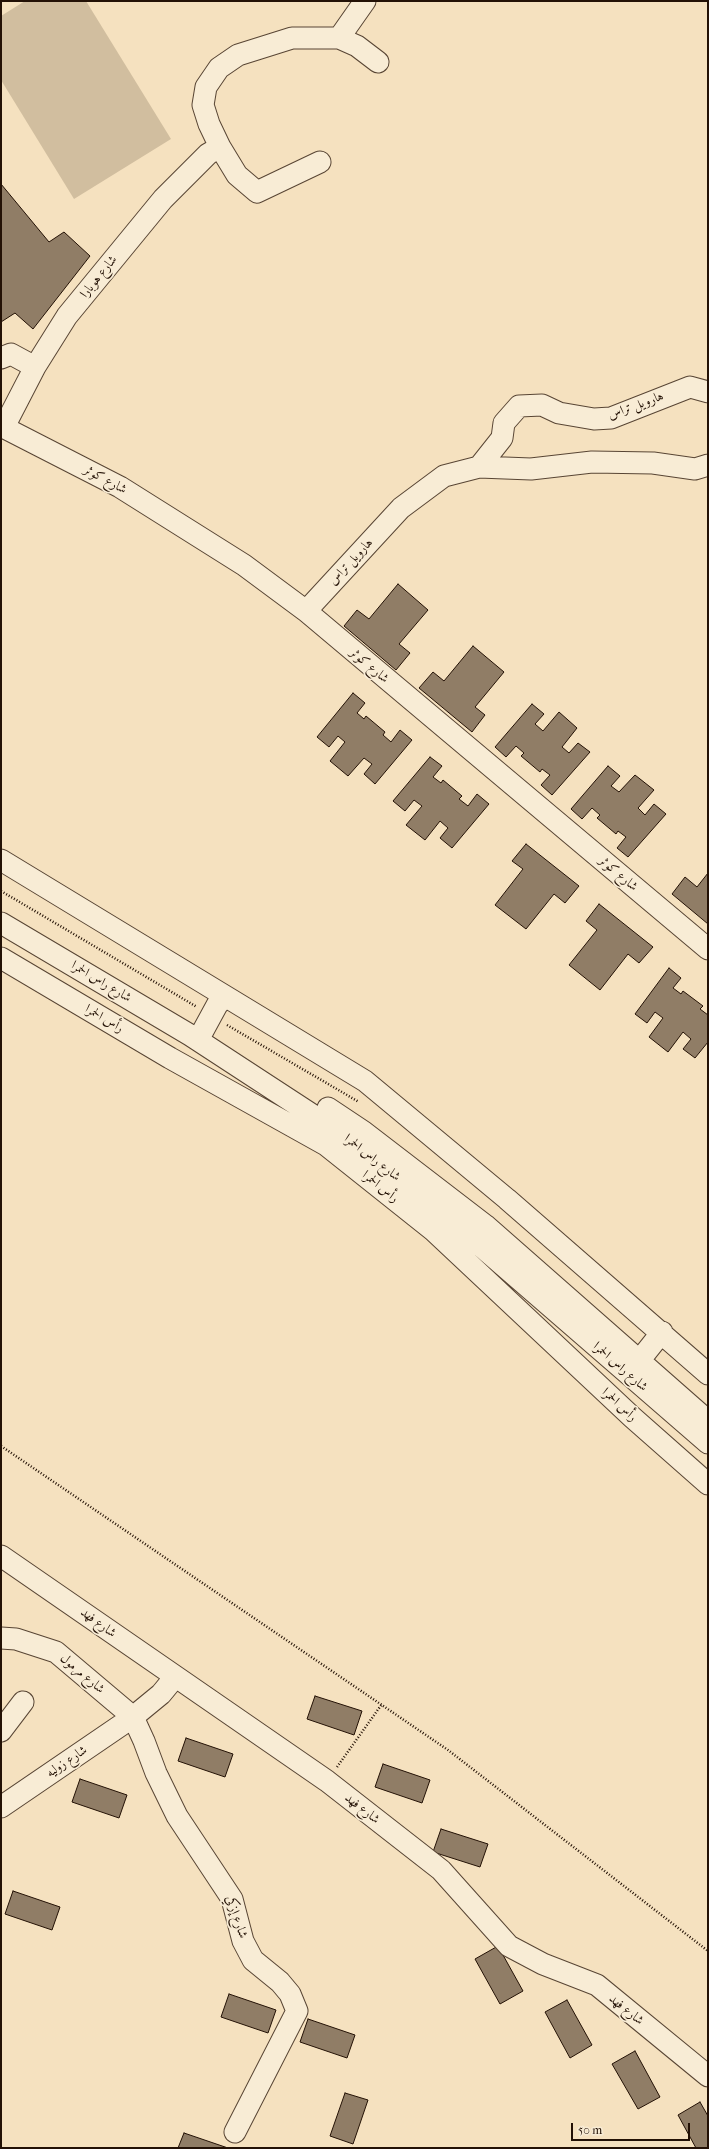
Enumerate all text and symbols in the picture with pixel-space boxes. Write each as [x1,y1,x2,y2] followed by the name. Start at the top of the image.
[77,253,121,301] street label: شارع هوبارا
[606,389,666,423] street label: هارويل تراس
[81,462,129,498] street label: شارع كوثر
[325,535,377,589] street label: هارويل تراس
[346,645,392,687] street label: شارع كوثر
[595,853,641,895] street label: شارع كوثر
[68,958,134,1006] street label: شارع راس الحمرا
[82,1001,126,1037] street label: رأس الحمرا
[341,1131,403,1185] street label: شارع راس الحمرا
[359,1168,401,1206] street label: رأس الحمرا
[589,1339,651,1395] street label: شارع راس الحمرا
[598,1385,640,1425] street label: رأس الحمرا
[77,1605,119,1641] street label: شارع فهد
[57,1651,107,1697] street label: شارع مرمول
[44,1743,90,1781] street label: شارع زوليه
[341,1790,383,1828] street label: شارع فهد
[221,1894,251,1940] street label: شارع إزكي
[605,1991,647,2029] street label: شارع فهد
[573,2115,692,2141] scale bar
[578,2123,602,2137] text: 50 m

